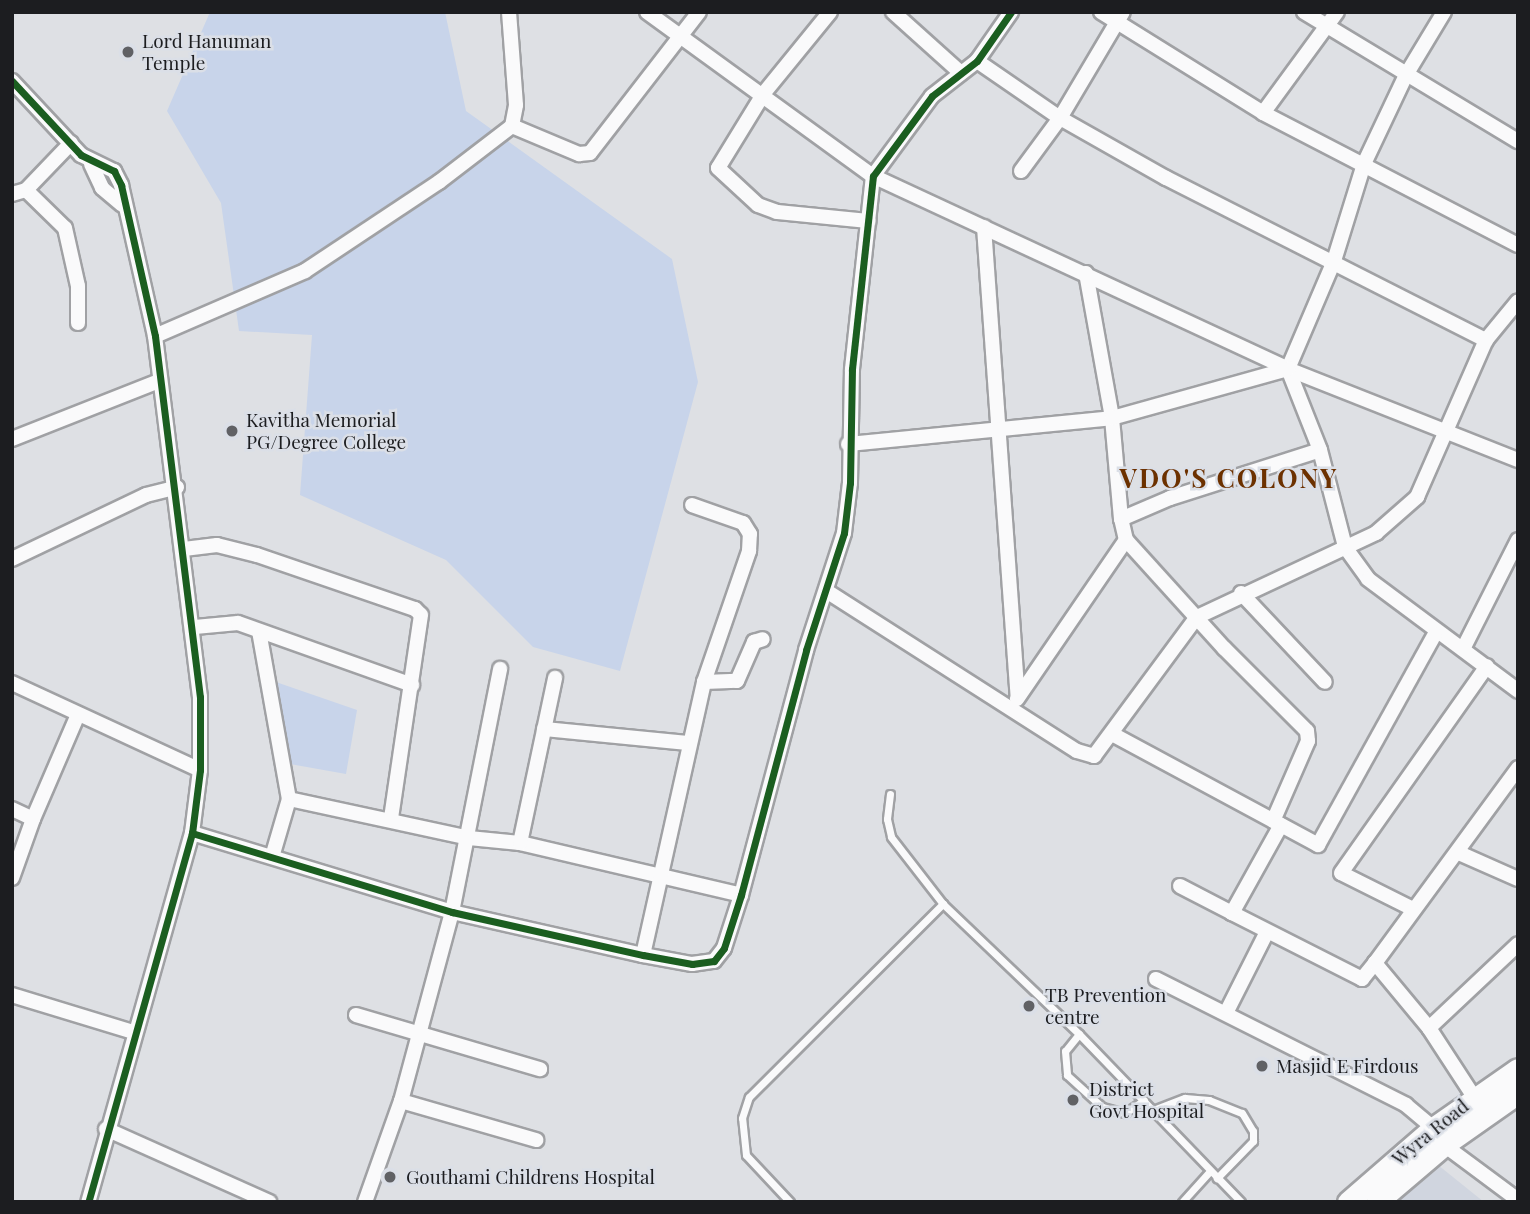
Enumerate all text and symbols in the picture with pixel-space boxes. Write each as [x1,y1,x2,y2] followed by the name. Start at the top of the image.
[142,30,271,74] place label: Lord Hanuman Temple
[120,44,136,60] marker: Lord Hanuman Temple
[246,409,406,453] place label: Kavitha Memorial PG/Degree College
[224,423,240,439] marker: Kavitha Memorial PG/Degree College
[1121,462,1337,494] district label: VDO'S COLONY
[1045,984,1166,1028] place label: TB Prevention centre
[1019,996,1039,1016] marker: TB Prevention centre
[1276,1055,1419,1077] place label: Masjid E Firdous
[1254,1058,1270,1074] marker: Masjid E Firdous
[1089,1078,1205,1122] place label: District Govt Hospital
[1063,1090,1083,1110] marker: District Govt Hospital
[1387,1094,1473,1170] street label: Wyra Road
[406,1166,655,1188] place label: Gouthami Childrens Hospital
[380,1167,400,1187] marker: Gouthami Childrens Hospital

